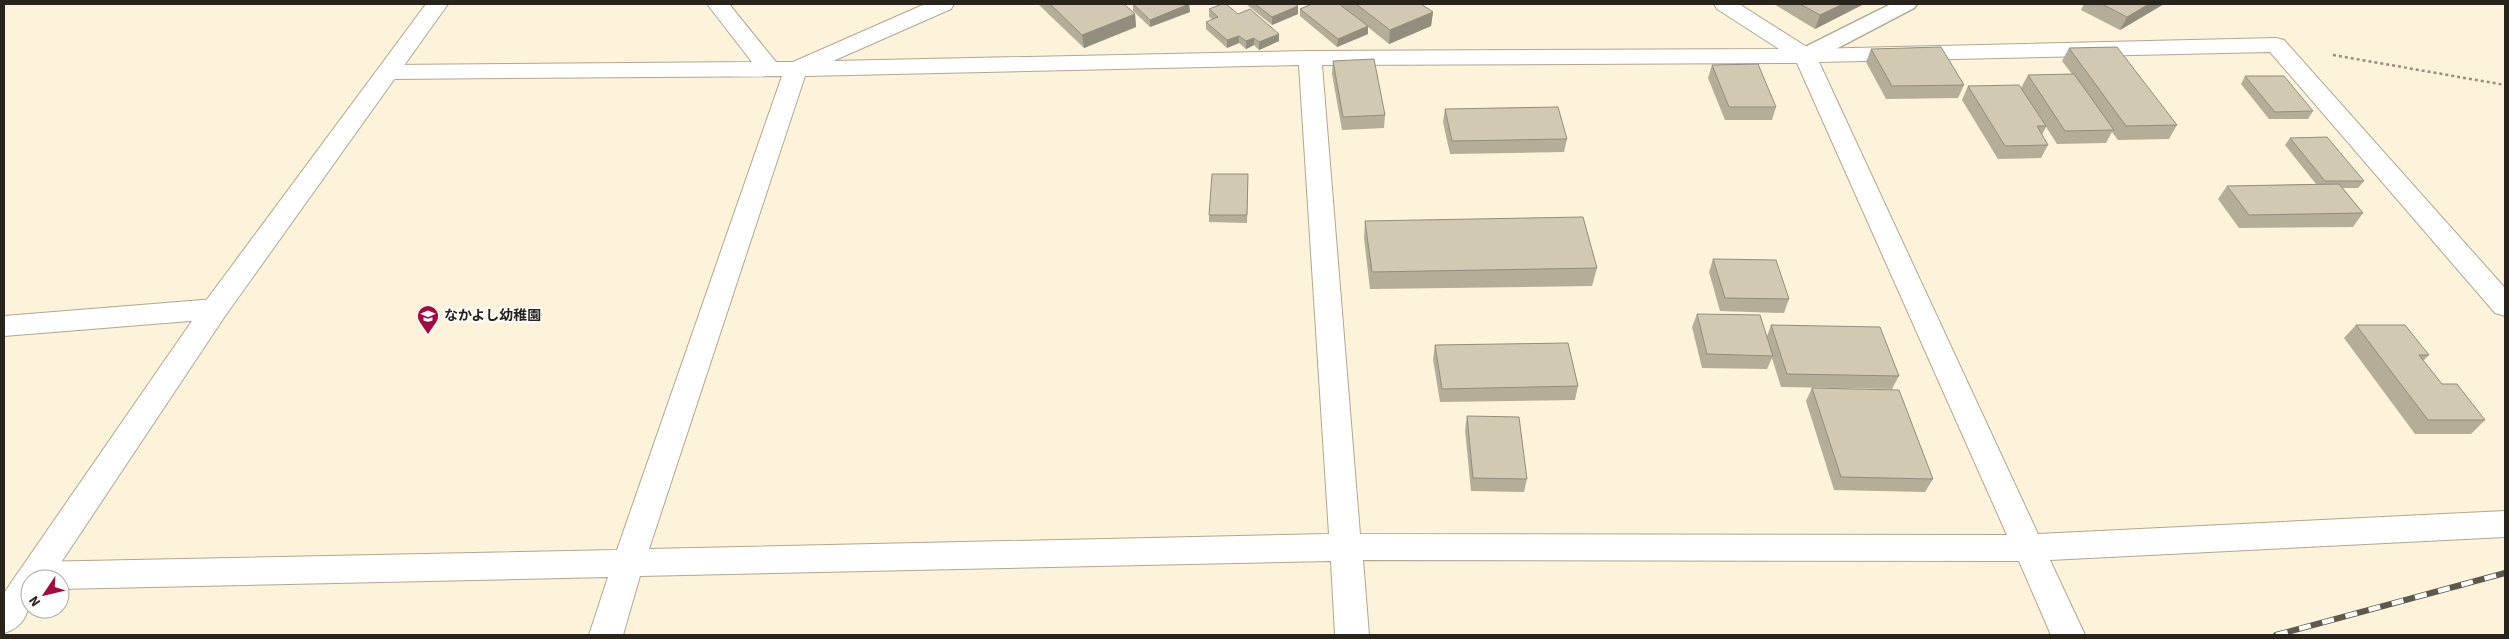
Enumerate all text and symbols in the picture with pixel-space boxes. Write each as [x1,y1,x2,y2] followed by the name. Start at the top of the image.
[416,304,440,335] school or university icon: なかよし幼稚園
[444,306,541,326] place label: なかよし幼稚園
[20,569,70,619] north arrow
[24,591,46,610] text: N

